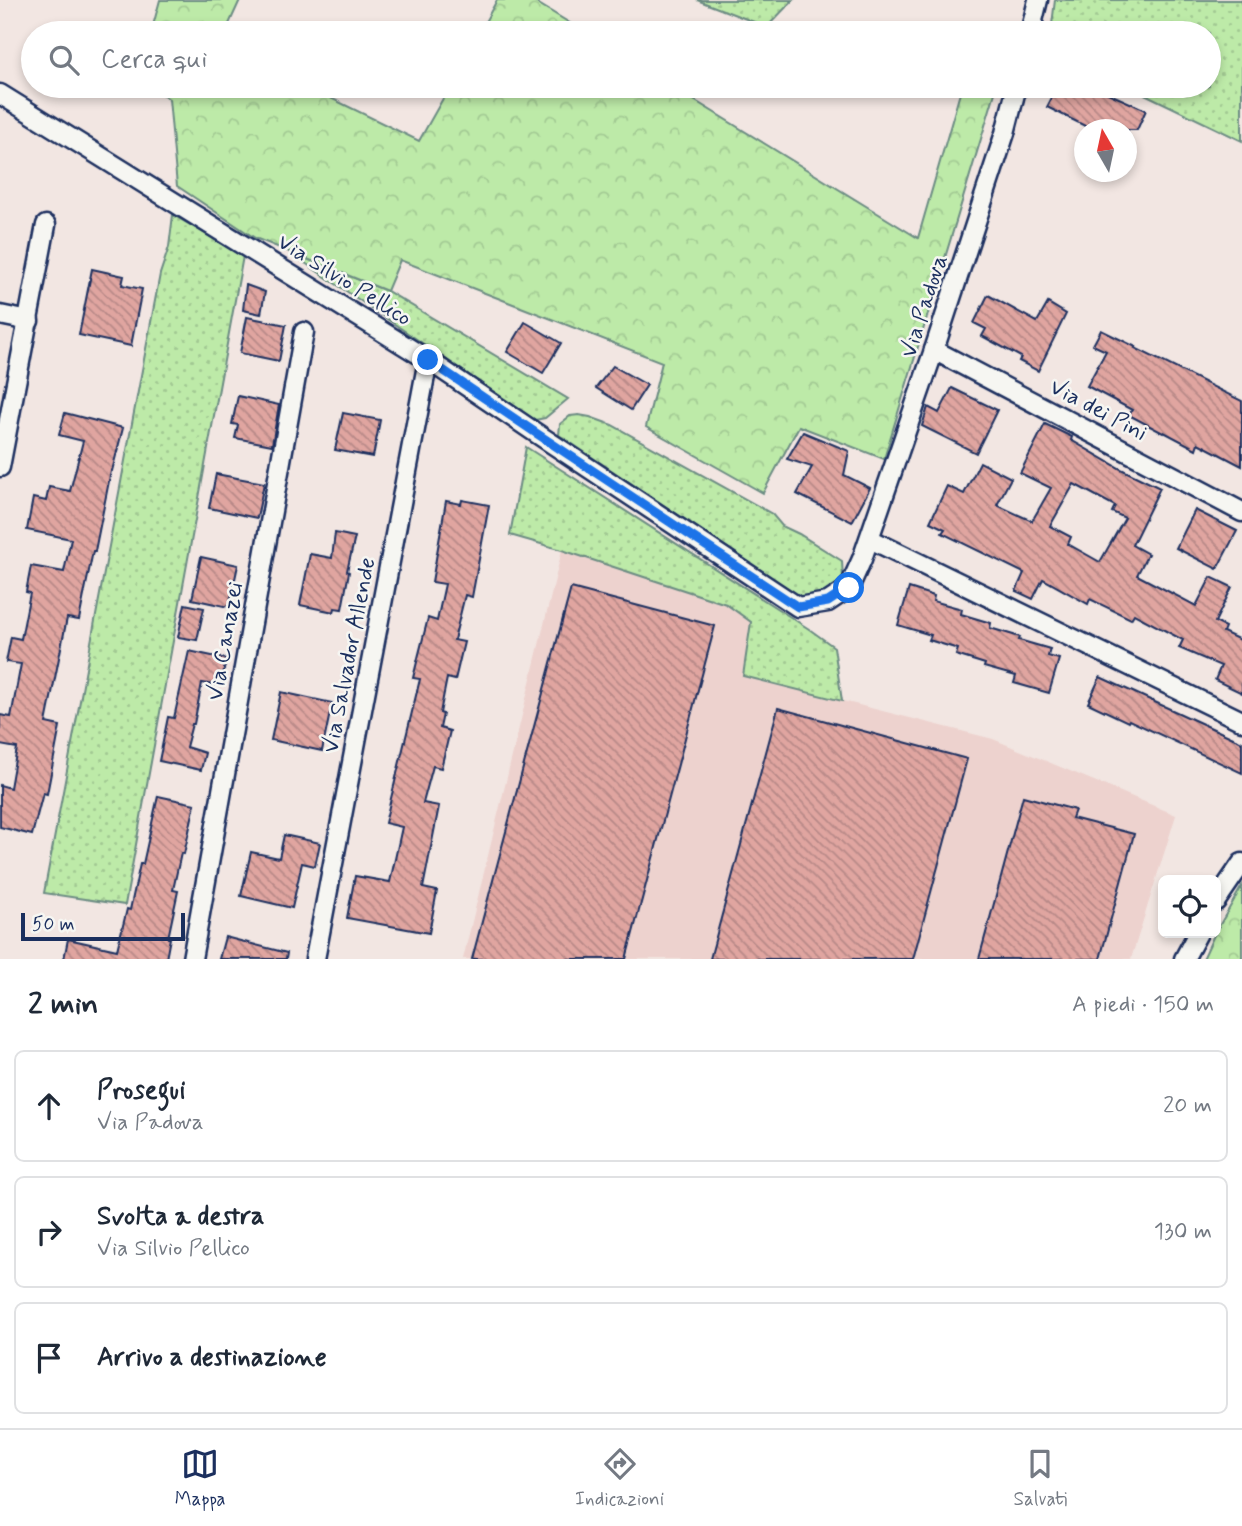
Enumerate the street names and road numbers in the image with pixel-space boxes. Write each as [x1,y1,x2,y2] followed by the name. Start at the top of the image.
[271,227,417,334] street label: Via Silvio Pellico
[894,251,956,362] street label: Via Padova
[1044,372,1152,449] street label: Via dei Pini
[316,555,384,756] street label: Via Salvador Allende
[201,580,251,703] street label: Via Canazei

